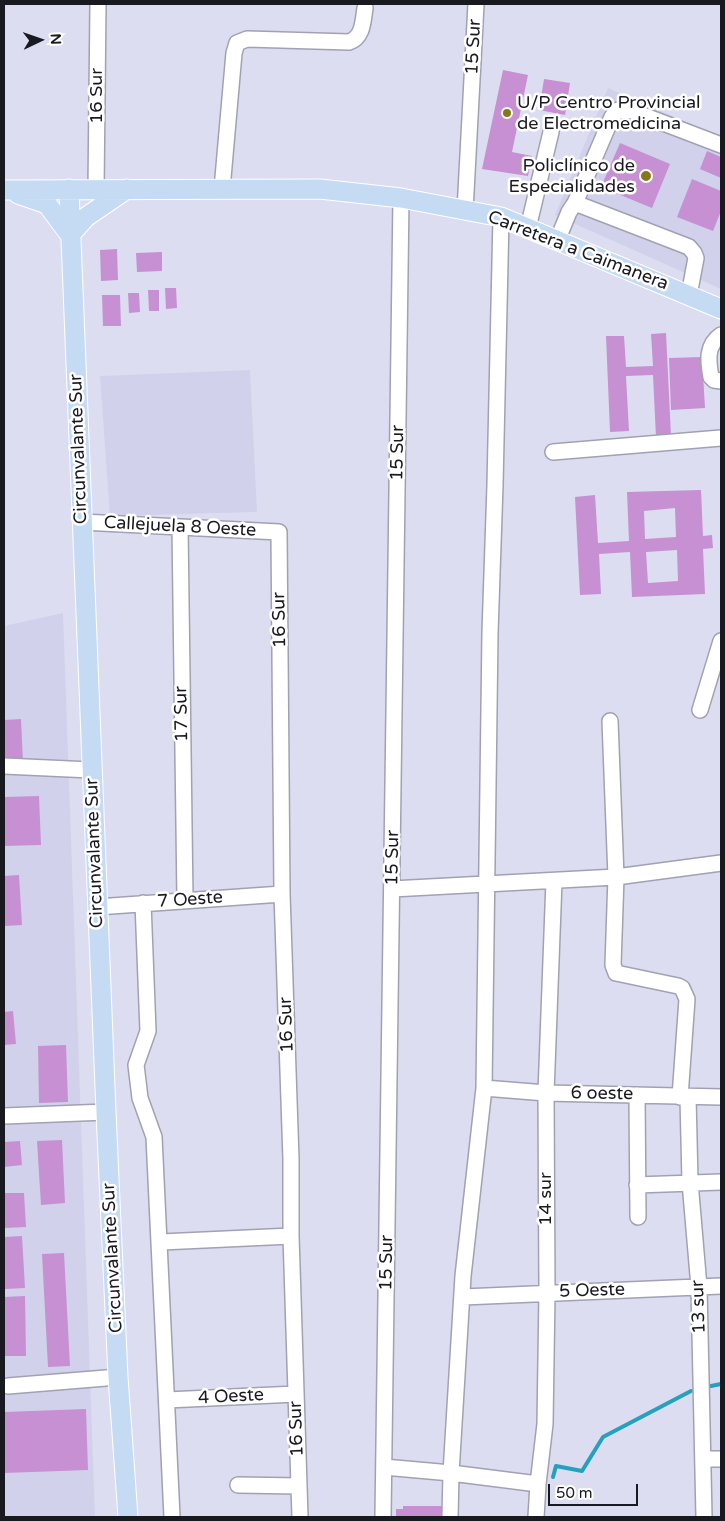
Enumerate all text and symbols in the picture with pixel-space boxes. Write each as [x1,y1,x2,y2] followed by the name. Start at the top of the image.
[15,15,65,65] north arrow
[462,18,486,76] street label: 15 Sur
[47,33,64,45] text: N
[86,68,108,124] street label: 16 Sur
[517,92,700,134] place label: U/P Centro Provincial de Electromedicina
[501,107,513,119] marker: U/P Centro Provincial de Electromedicina
[509,155,635,198] place label: Policlínico de Especialidades
[639,169,653,183] marker: Policlínico de Especialidades
[485,207,671,295] street label: Carretera a Caimanera
[66,374,92,524] street label: Circunvalante Sur
[387,425,409,481] street label: 15 Sur
[103,512,257,542] street label: Callejuela 8 Oeste
[269,592,291,648] street label: 16 Sur
[171,686,193,742] street label: 17 Sur
[82,778,108,928] street label: Circunvalante Sur
[382,830,404,886] street label: 15 Sur
[156,887,224,913] street label: 7 Oeste
[275,997,299,1053] street label: 16 Sur
[571,1083,633,1105] street label: 6 oeste
[535,1172,557,1226] street label: 14 sur
[98,1182,128,1334] street label: Circunvalante Sur
[376,1235,398,1291] street label: 15 Sur
[559,1279,625,1303] street label: 5 Oeste
[687,1280,711,1334] street label: 13 sur
[198,1384,264,1410] street label: 4 Oeste
[285,1401,309,1457] street label: 16 Sur
[550,1474,640,1506] scale bar
[556,1484,593,1502] text: 50 m

